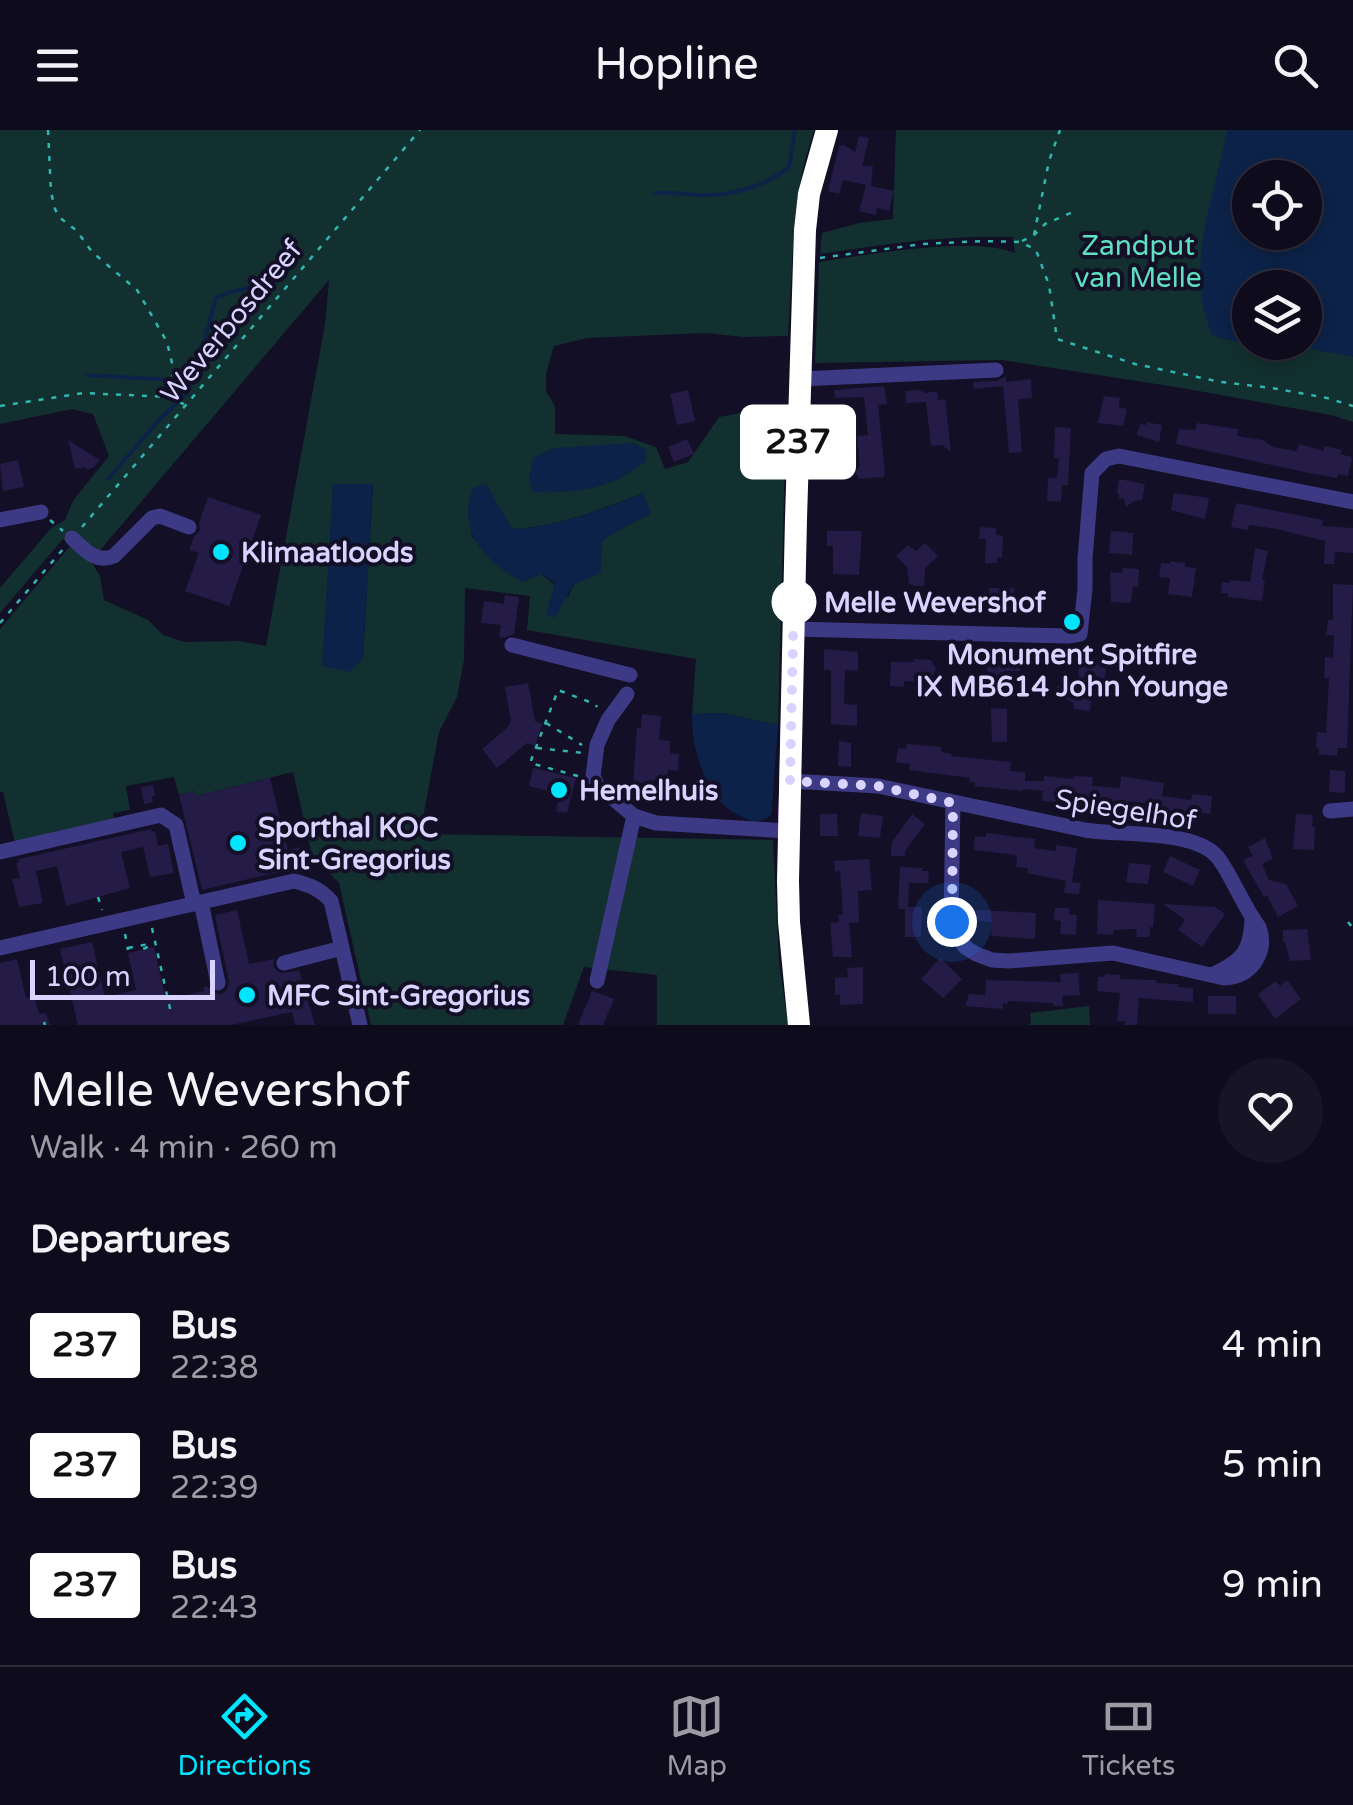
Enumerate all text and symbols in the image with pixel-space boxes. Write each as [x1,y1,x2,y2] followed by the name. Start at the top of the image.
[30,38,85,93] icon: menu
[594,38,759,92] text: Hopline
[1268,38,1323,93] icon: search
[1232,160,1322,360] map controls
[1232,160,1322,250] button: locate
[1074,229,1202,295] park label: Zandput van Melle
[154,233,310,410] street label: Weverbosdreef
[1232,270,1322,360] button: layers
[740,410,856,474] line badge: 237
[765,421,831,463] text: 237
[241,536,413,570] place label: Klimaatloods
[210,541,232,563] marker: Klimaatloods
[773,581,815,623] marker: Melle Wevershof
[824,586,1047,620] place label: Melle Wevershof
[1061,611,1083,633] marker: Monument Spitfire IX MB614 John Younge
[916,638,1228,704] place label: Monument Spitfire IX MB614 John Younge
[579,774,719,808] place label: Hemelhuis
[548,779,570,801] marker: Hemelhuis
[1053,782,1199,838] street label: Spiegelhof
[258,811,451,877] place label: Sporthal KOC Sint-Gregorius
[227,832,249,854] marker: Sporthal KOC Sint-Gregorius
[927,897,977,947] your location
[30,955,215,1000] scale bar
[45,960,131,994] text: 100 m
[267,979,530,1013] place label: MFC Sint-Gregorius
[236,984,258,1006] marker: MFC Sint-Gregorius
[1218,1058,1323,1163] button: heart
[30,1062,410,1120] text: Melle Wevershof
[30,1129,338,1167] text: Walk · 4 min · 260 m
[30,1217,231,1263] text: Departures
[170,1303,237,1349] text: Bus
[1222,1322,1323,1368] text: 4 min
[52,1324,118,1366] text: 237
[170,1349,259,1387] text: 22:38
[170,1423,237,1469] text: Bus
[1222,1442,1323,1488] text: 5 min
[52,1444,118,1486] text: 237
[170,1469,259,1507] text: 22:39
[170,1543,237,1589] text: Bus
[1222,1562,1323,1608] text: 9 min
[52,1564,118,1606] text: 237
[170,1589,259,1627] text: 22:43
[177,1689,311,1783] tab: Directions
[666,1689,727,1783] tab: Map
[1082,1689,1175,1783] tab: Tickets

